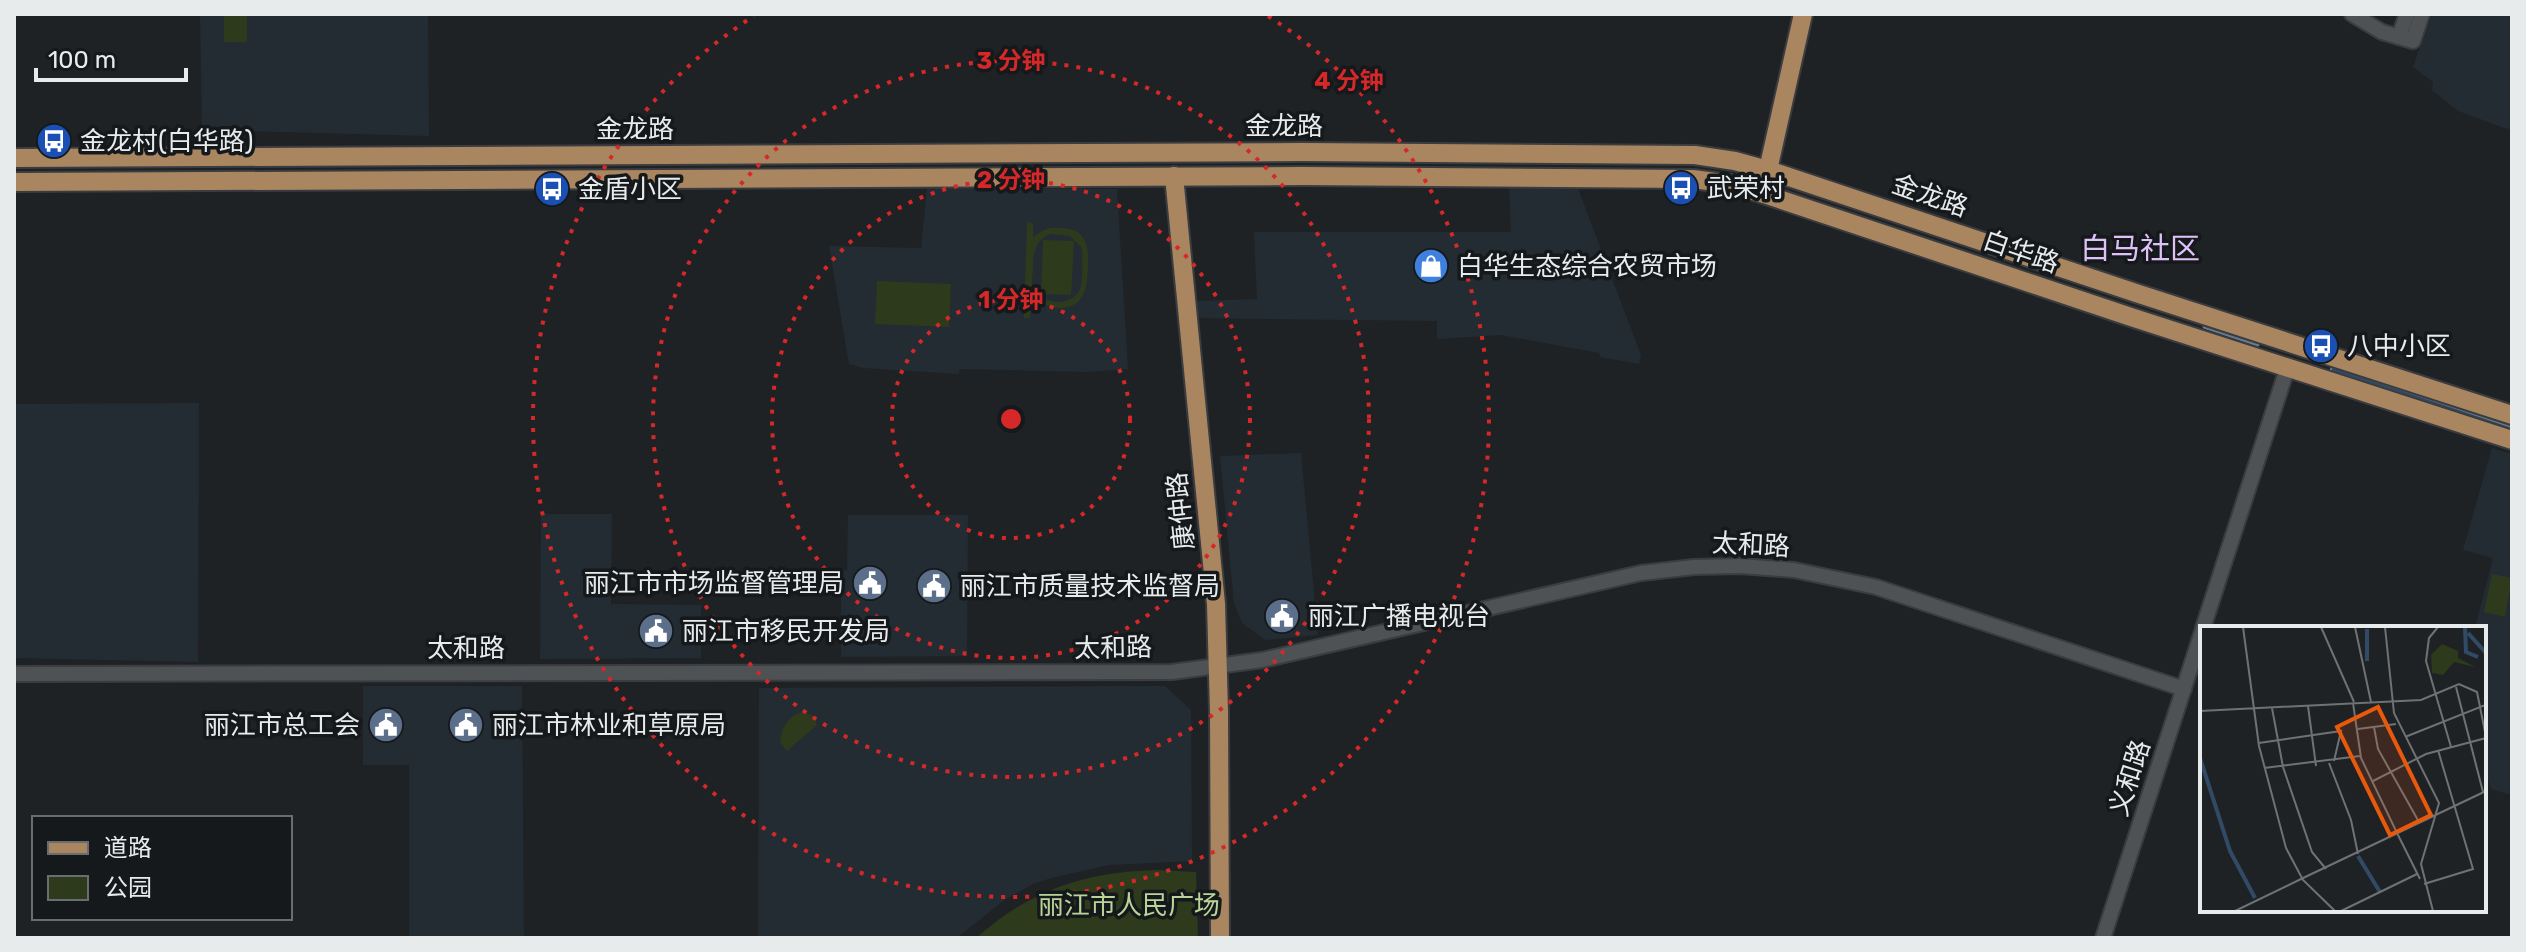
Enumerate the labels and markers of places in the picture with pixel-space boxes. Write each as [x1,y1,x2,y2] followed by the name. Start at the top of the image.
[35,122,73,160] bus stop icon: 金龙村(白华路)
[80,126,254,157] place label: 金龙村(白华路)
[1662,169,1700,207] bus stop icon: 武荣村
[533,170,571,208] bus stop icon: 金盾小区
[1707,173,1785,204] place label: 武荣村
[578,174,682,205] place label: 金盾小区
[1412,247,1450,285] shop icon: 白华生态综合农贸市场
[1457,251,1717,282] place label: 白华生态综合农贸市场
[2302,327,2340,365] bus stop icon: 八中小区
[2347,331,2451,362] place label: 八中小区
[997,405,1025,433] centre of rings
[851,564,889,602] public building icon: 丽江市市场监督管理局
[915,567,953,605] public building icon: 丽江市质量技术监督局
[584,568,844,599] place label: 丽江市市场监督管理局
[960,571,1220,602] place label: 丽江市质量技术监督局
[1263,597,1301,635] public building icon: 丽江广播电视台
[1308,601,1490,632] place label: 丽江广播电视台
[637,612,675,650] public building icon: 丽江市移民开发局
[682,616,890,647] place label: 丽江市移民开发局
[367,706,405,744] public building icon: 丽江市总工会
[447,706,485,744] public building icon: 丽江市林业和草原局
[204,710,360,741] place label: 丽江市总工会
[492,710,726,741] place label: 丽江市林业和草原局

